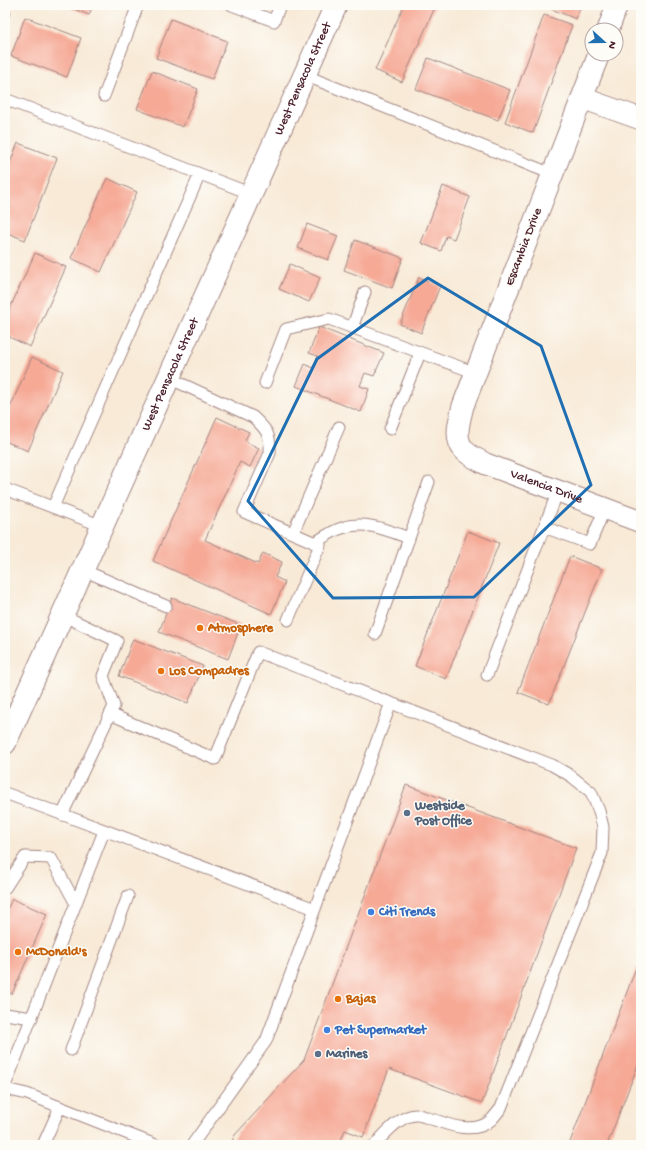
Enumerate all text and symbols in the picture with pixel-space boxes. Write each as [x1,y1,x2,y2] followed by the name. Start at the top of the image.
[271,18,335,138] street label: West Pensacola Street
[584,22,624,62] north arrow
[605,39,618,50] text: N
[502,206,546,288] street label: Escambia Drive
[138,314,203,433] street label: West Pensacola Street
[507,466,585,507] street label: Valencia Drive
[207,621,274,637] place label: Atmosphere
[195,623,205,633] marker: Atmosphere
[169,664,250,680] place label: Los Compadres
[156,666,166,676] marker: Los Compadres
[414,799,473,829] place label: Westside Post Office
[402,808,412,818] marker: Westside Post Office
[378,905,436,920] place label: Citi Trends
[366,907,376,917] marker: Citi Trends
[26,945,88,960] place label: McDonald's
[13,947,23,957] marker: McDonald's
[345,992,377,1007] place label: Bajas
[333,994,343,1004] marker: Bajas
[334,1023,428,1039] place label: Pet Supermarket
[322,1025,332,1035] marker: Pet Supermarket
[326,1047,369,1062] place label: Marines
[313,1049,323,1059] marker: Marines

